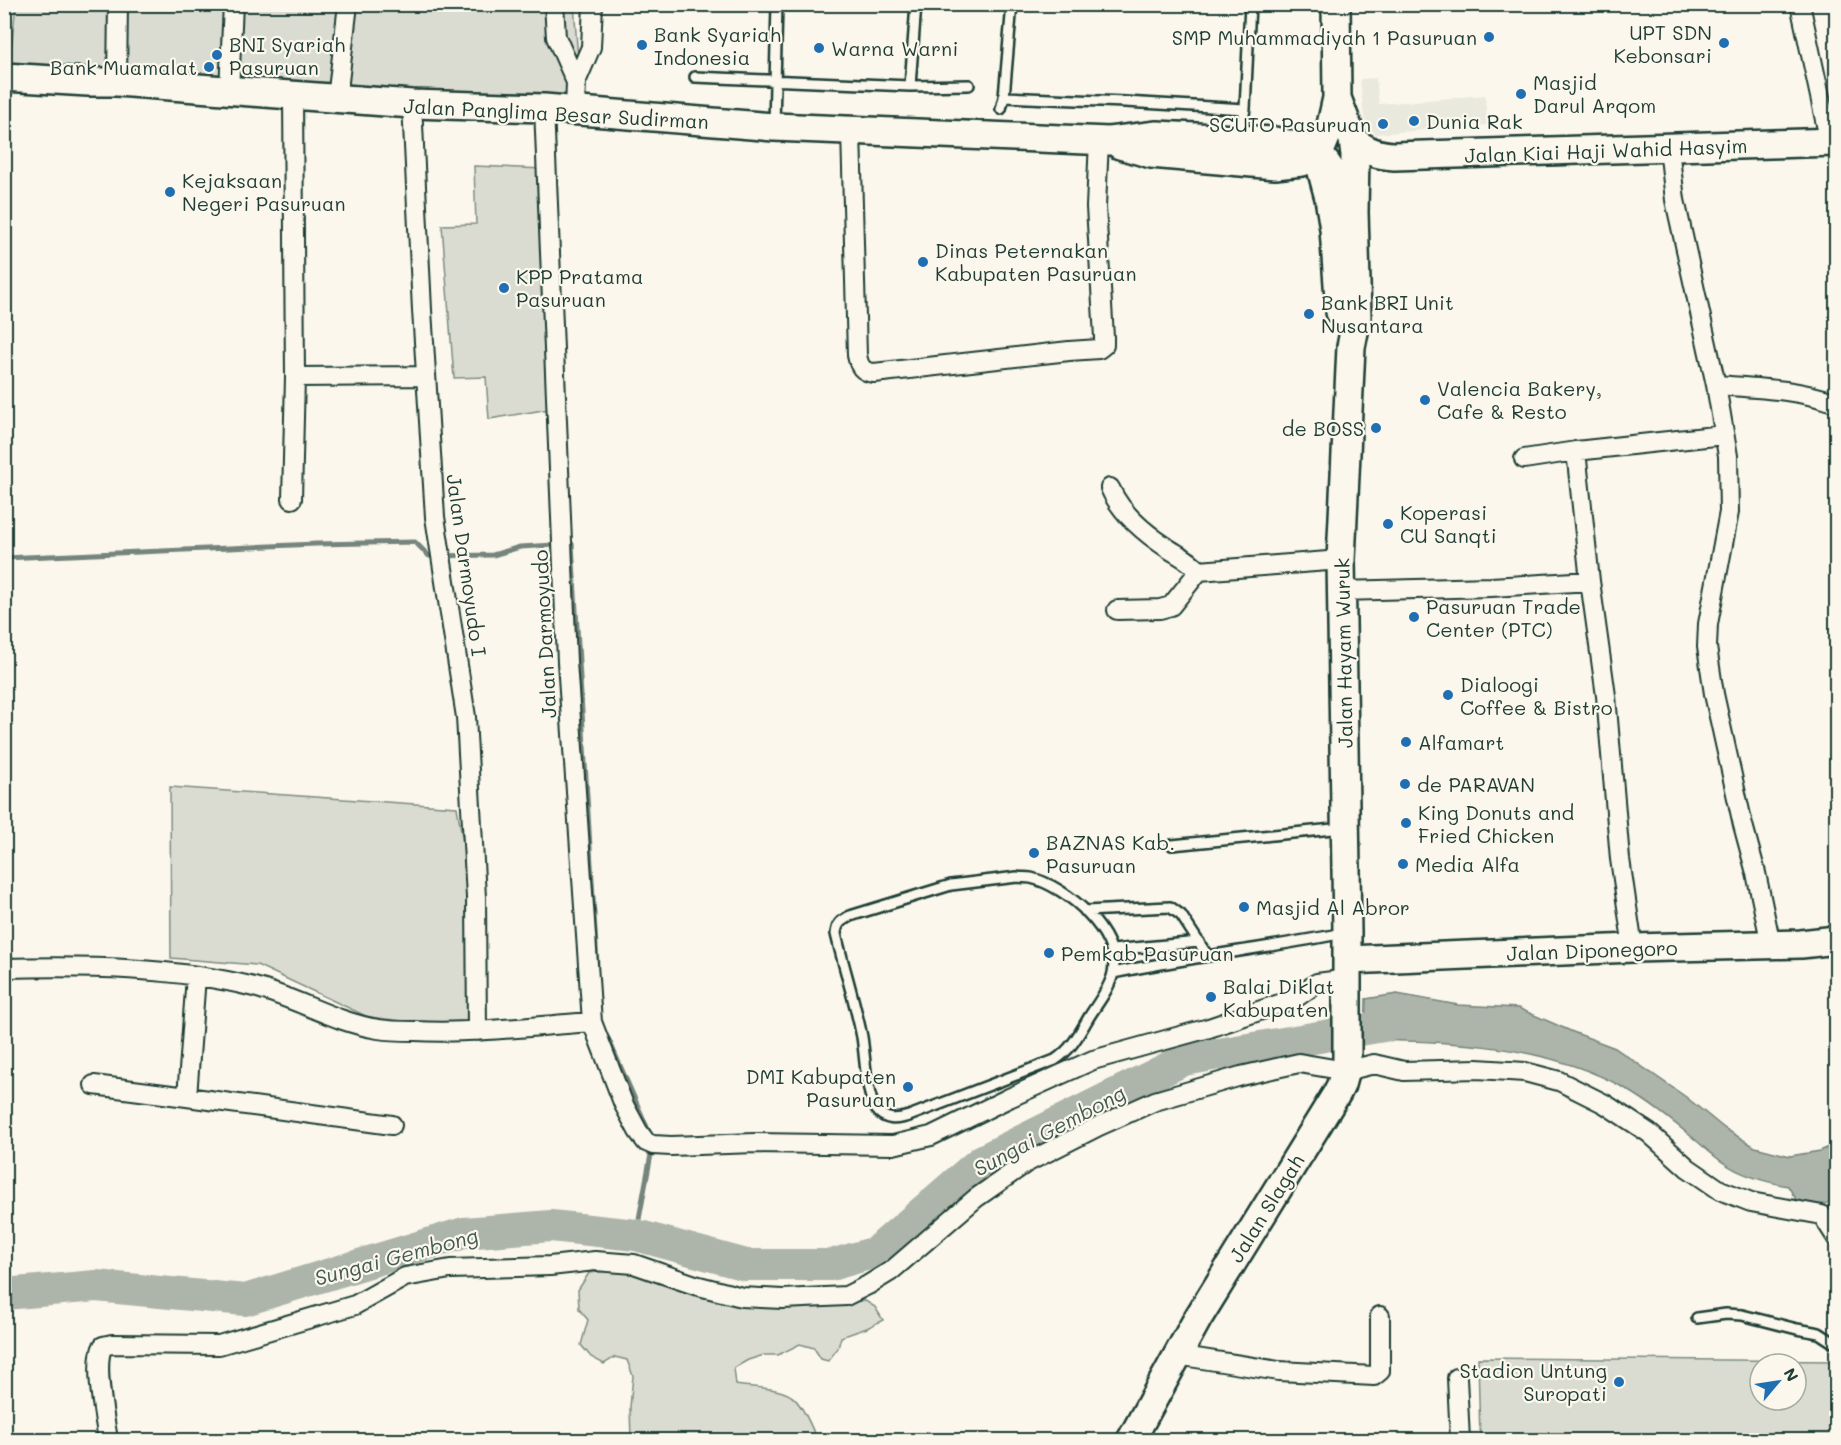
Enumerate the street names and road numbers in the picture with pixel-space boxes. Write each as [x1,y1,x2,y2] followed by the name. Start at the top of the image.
[403,92,709,134] street label: Jalan Panglima Besar Sudirman
[1464,132,1748,168] street label: Jalan Kiai Haji Wahid Hasyim
[441,472,493,658] street label: Jalan Darmoyudo I
[527,549,561,719] street label: Jalan Darmoyudo
[1328,558,1358,748] street label: Jalan Hayam Wuruk
[1506,934,1678,966] street label: Jalan Diponegoro
[1223,1149,1309,1267] street label: Jalan Slagah

